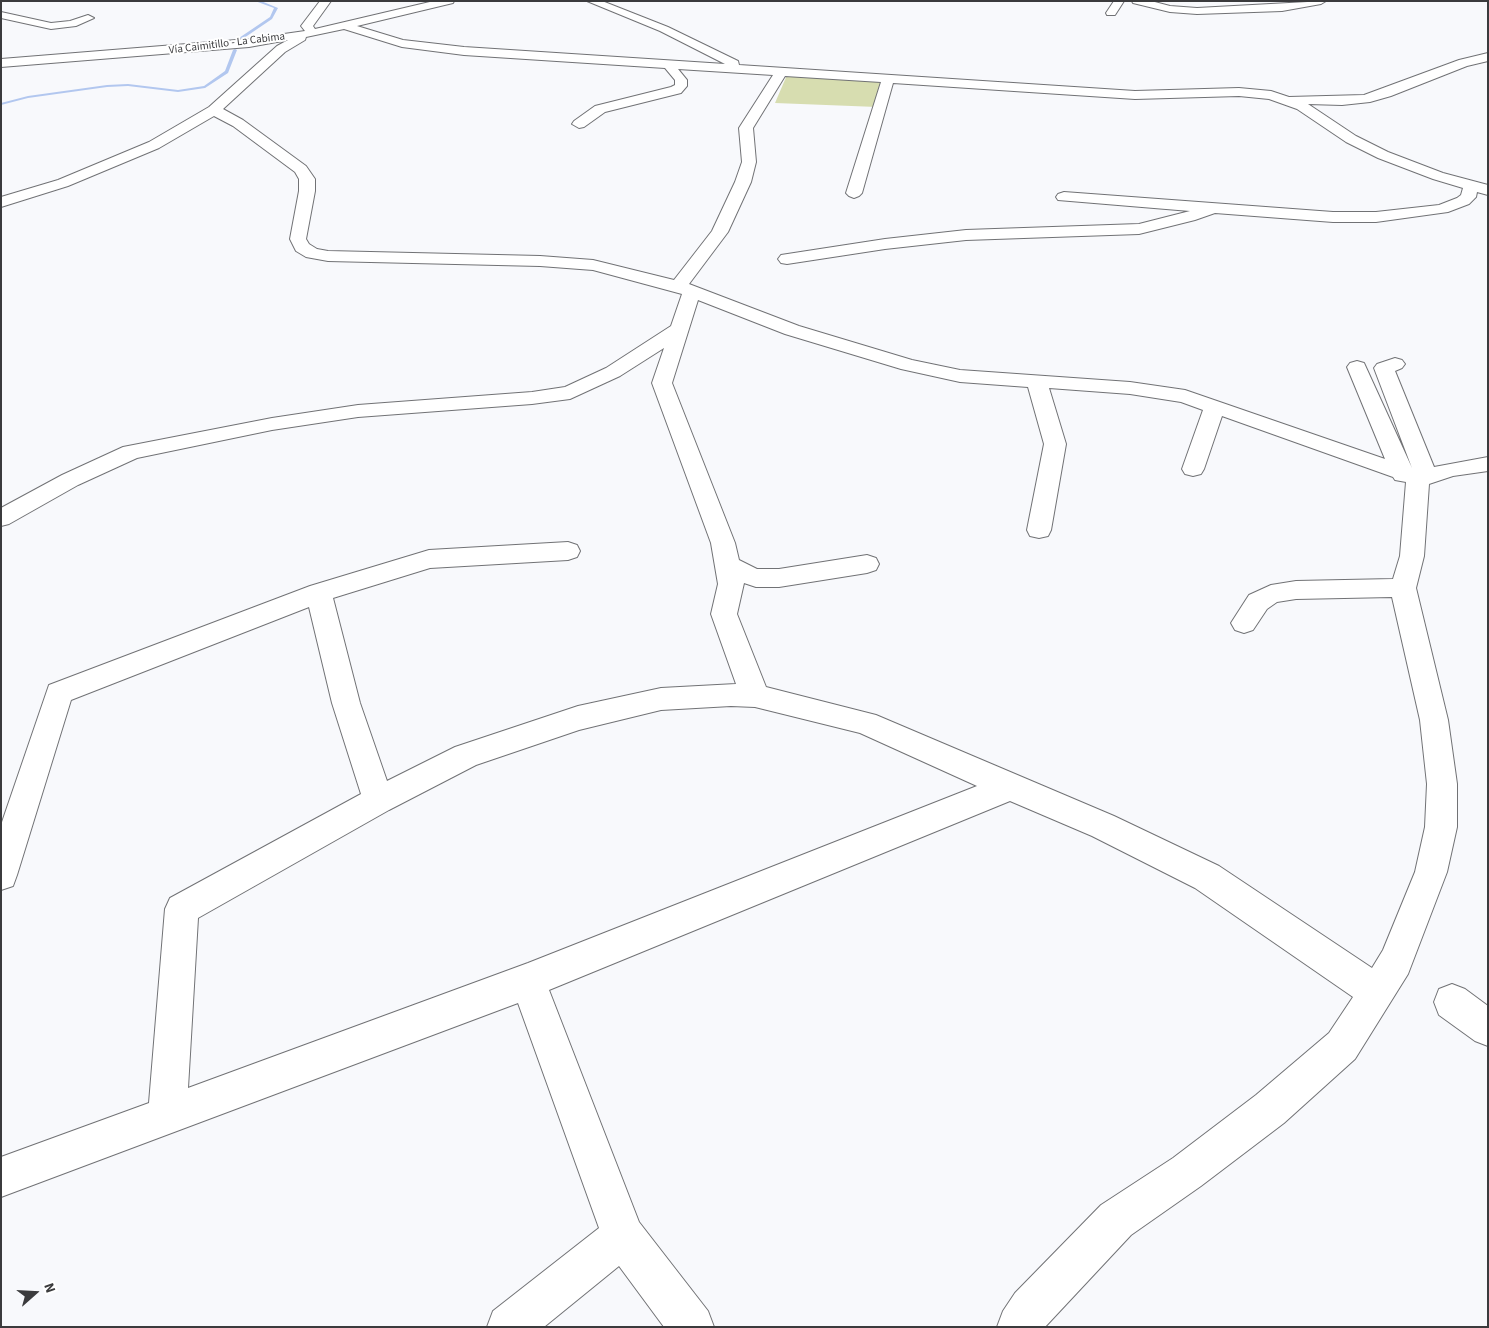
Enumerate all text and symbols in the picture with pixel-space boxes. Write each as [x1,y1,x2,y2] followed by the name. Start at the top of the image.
[168,30,286,58] street label: Vía Caimitillo - La Cabima
[10,1268,60,1318] north arrow
[38,1280,60,1296] text: N

